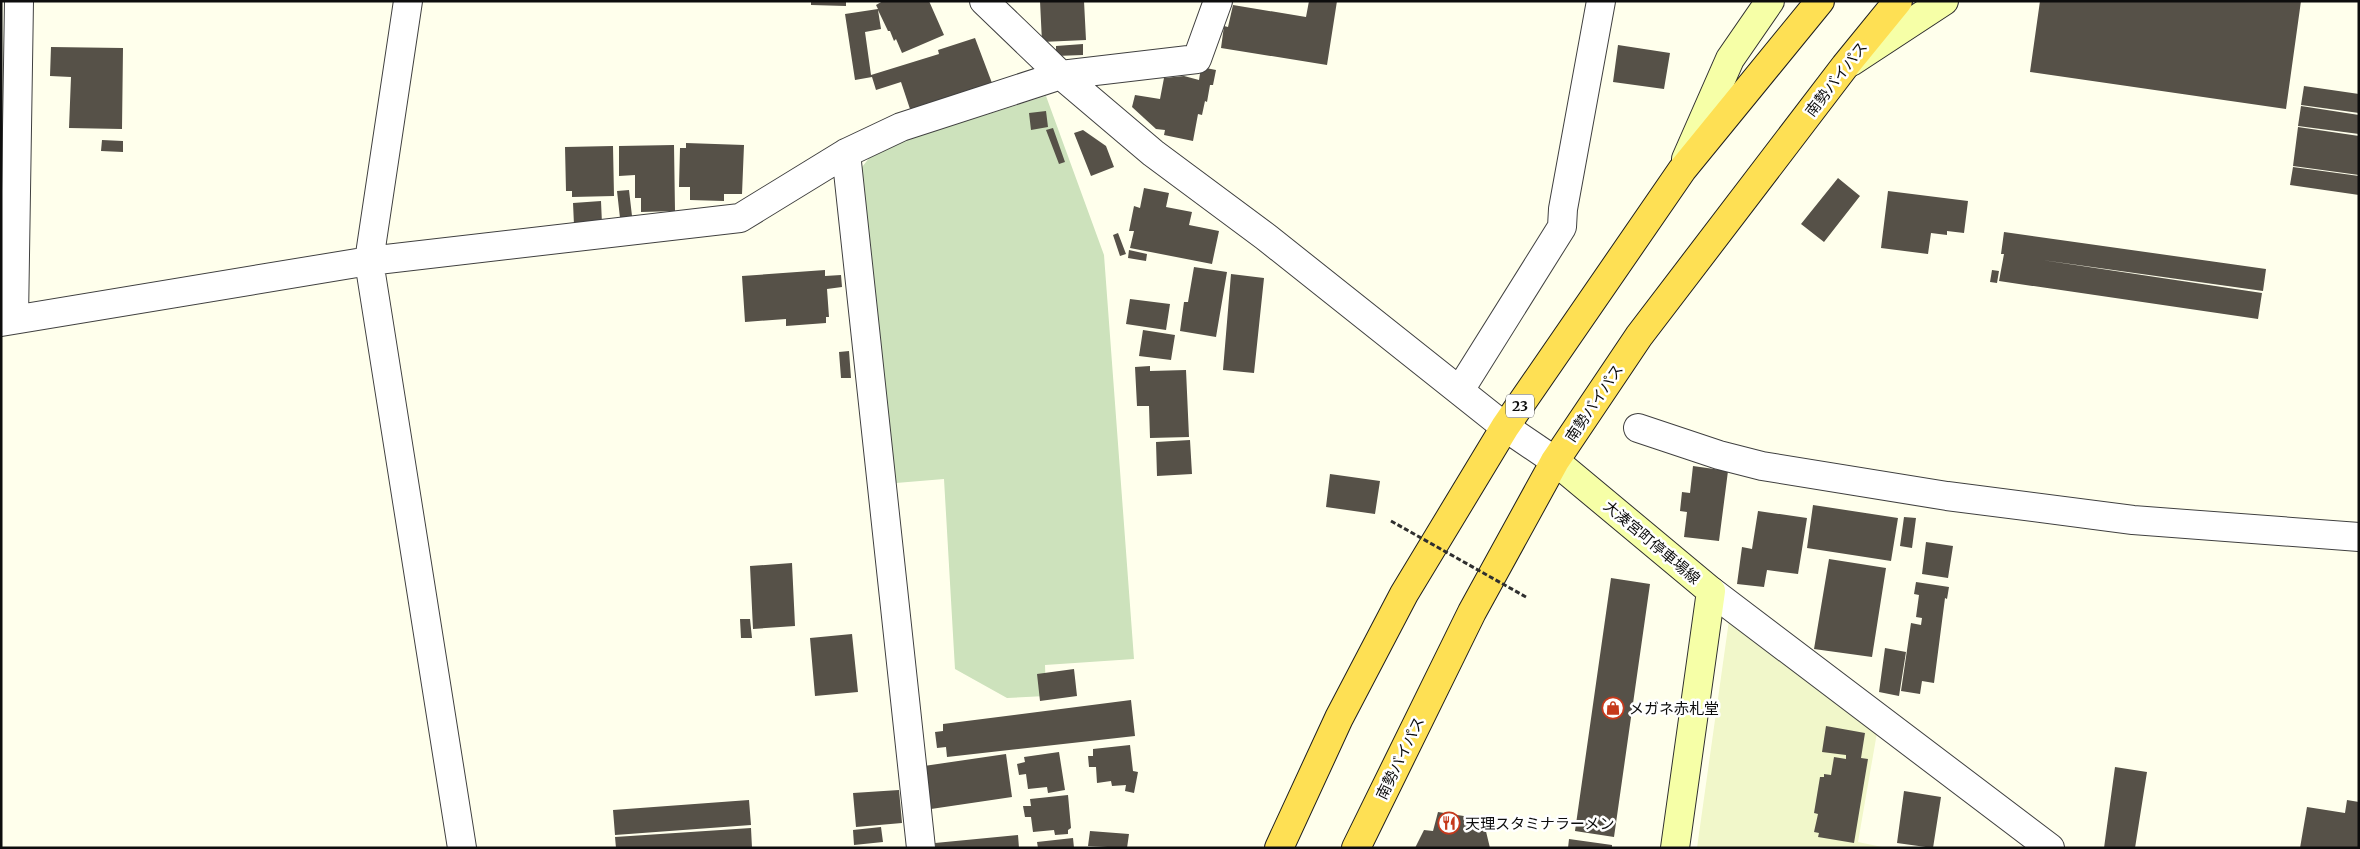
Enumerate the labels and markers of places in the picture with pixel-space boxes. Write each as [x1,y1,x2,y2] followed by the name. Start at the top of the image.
[1601,696,1625,720] shop icon: メガネ赤札堂
[1629,699,1719,718] place label: メガネ赤札堂
[1437,811,1461,835] restaurant icon: 天理スタミナラーメン
[1465,814,1614,833] place label: 天理スタミナラーメン

